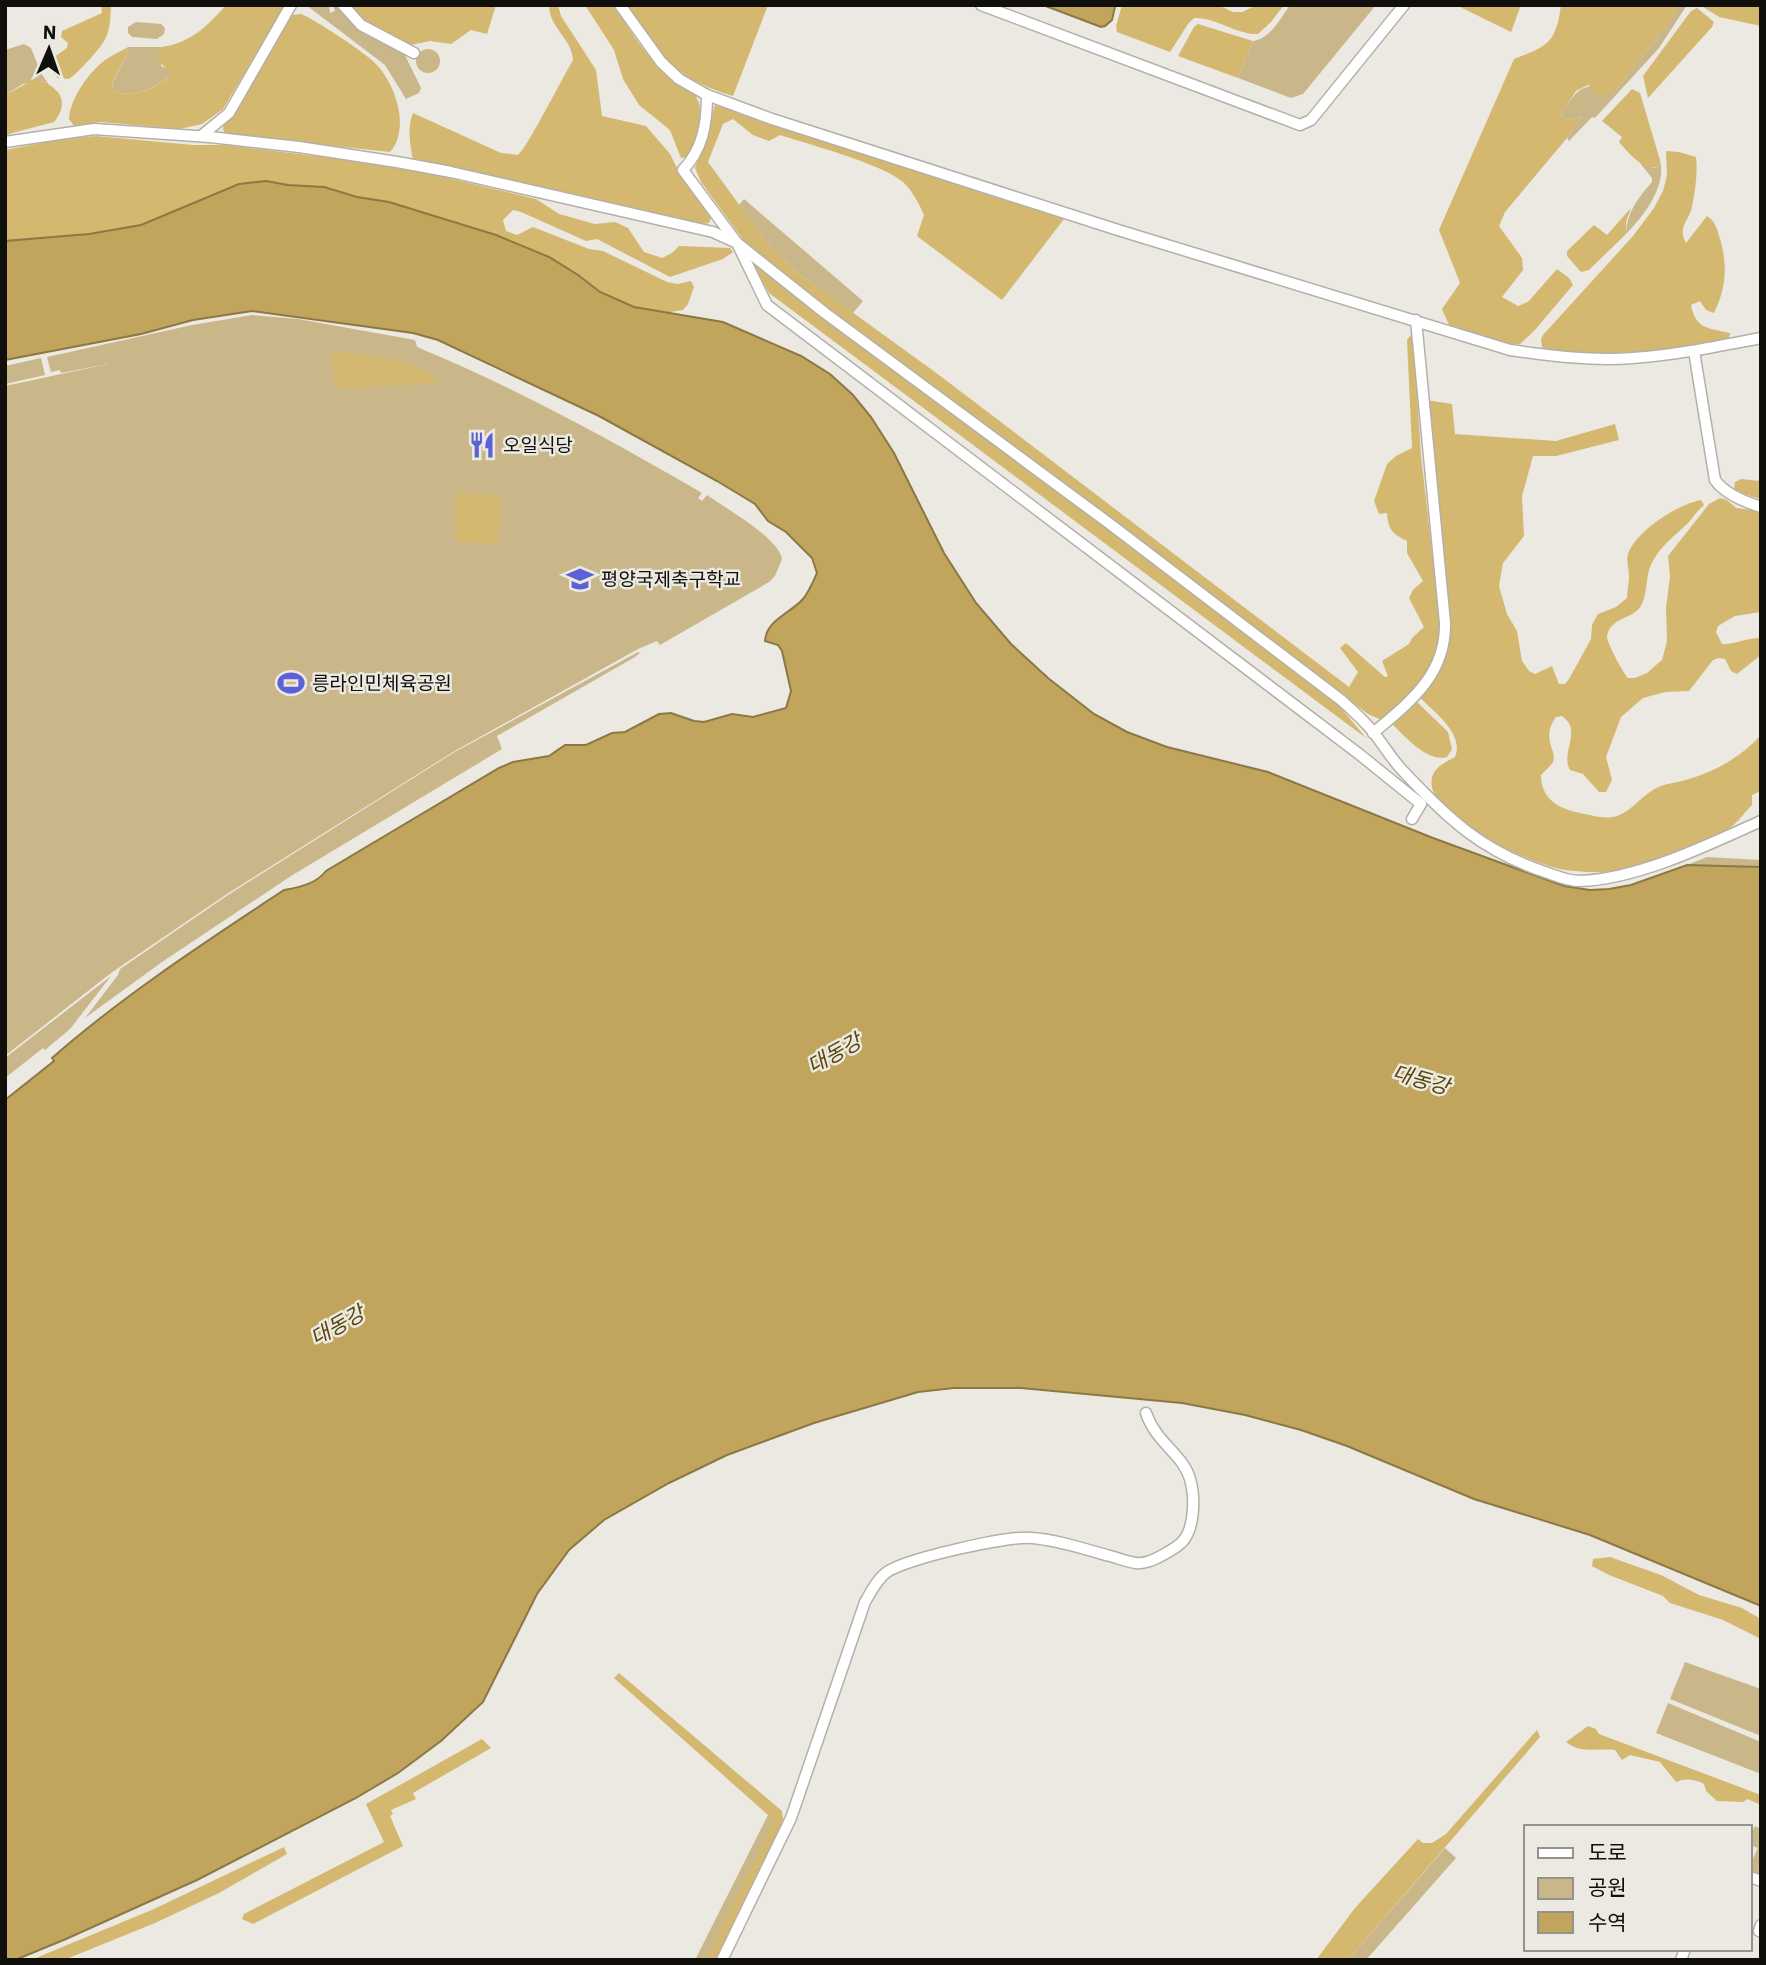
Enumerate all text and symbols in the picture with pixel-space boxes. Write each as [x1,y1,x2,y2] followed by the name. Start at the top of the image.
[14,14,84,84] north arrow
[42,20,57,44] text: N
[467,430,497,460] restaurant icon: 오일식당
[503,433,573,457] place label: 오일식당
[565,564,595,594] school or university icon: 평양국제축구학교
[601,567,741,591] place label: 평양국제축구학교
[276,668,306,698] sports icon: 릉라인민체육공원
[312,671,452,695] place label: 릉라인민체육공원
[802,1025,868,1079] water label: 대동강
[1389,1058,1455,1101] water label: 대동강
[305,1297,371,1351] water label: 대동강
[1524,1825,1752,1951] legend
[1588,1838,1627,1866] text: 도로
[1588,1873,1627,1901] text: 공원
[1588,1908,1627,1936] text: 수역

